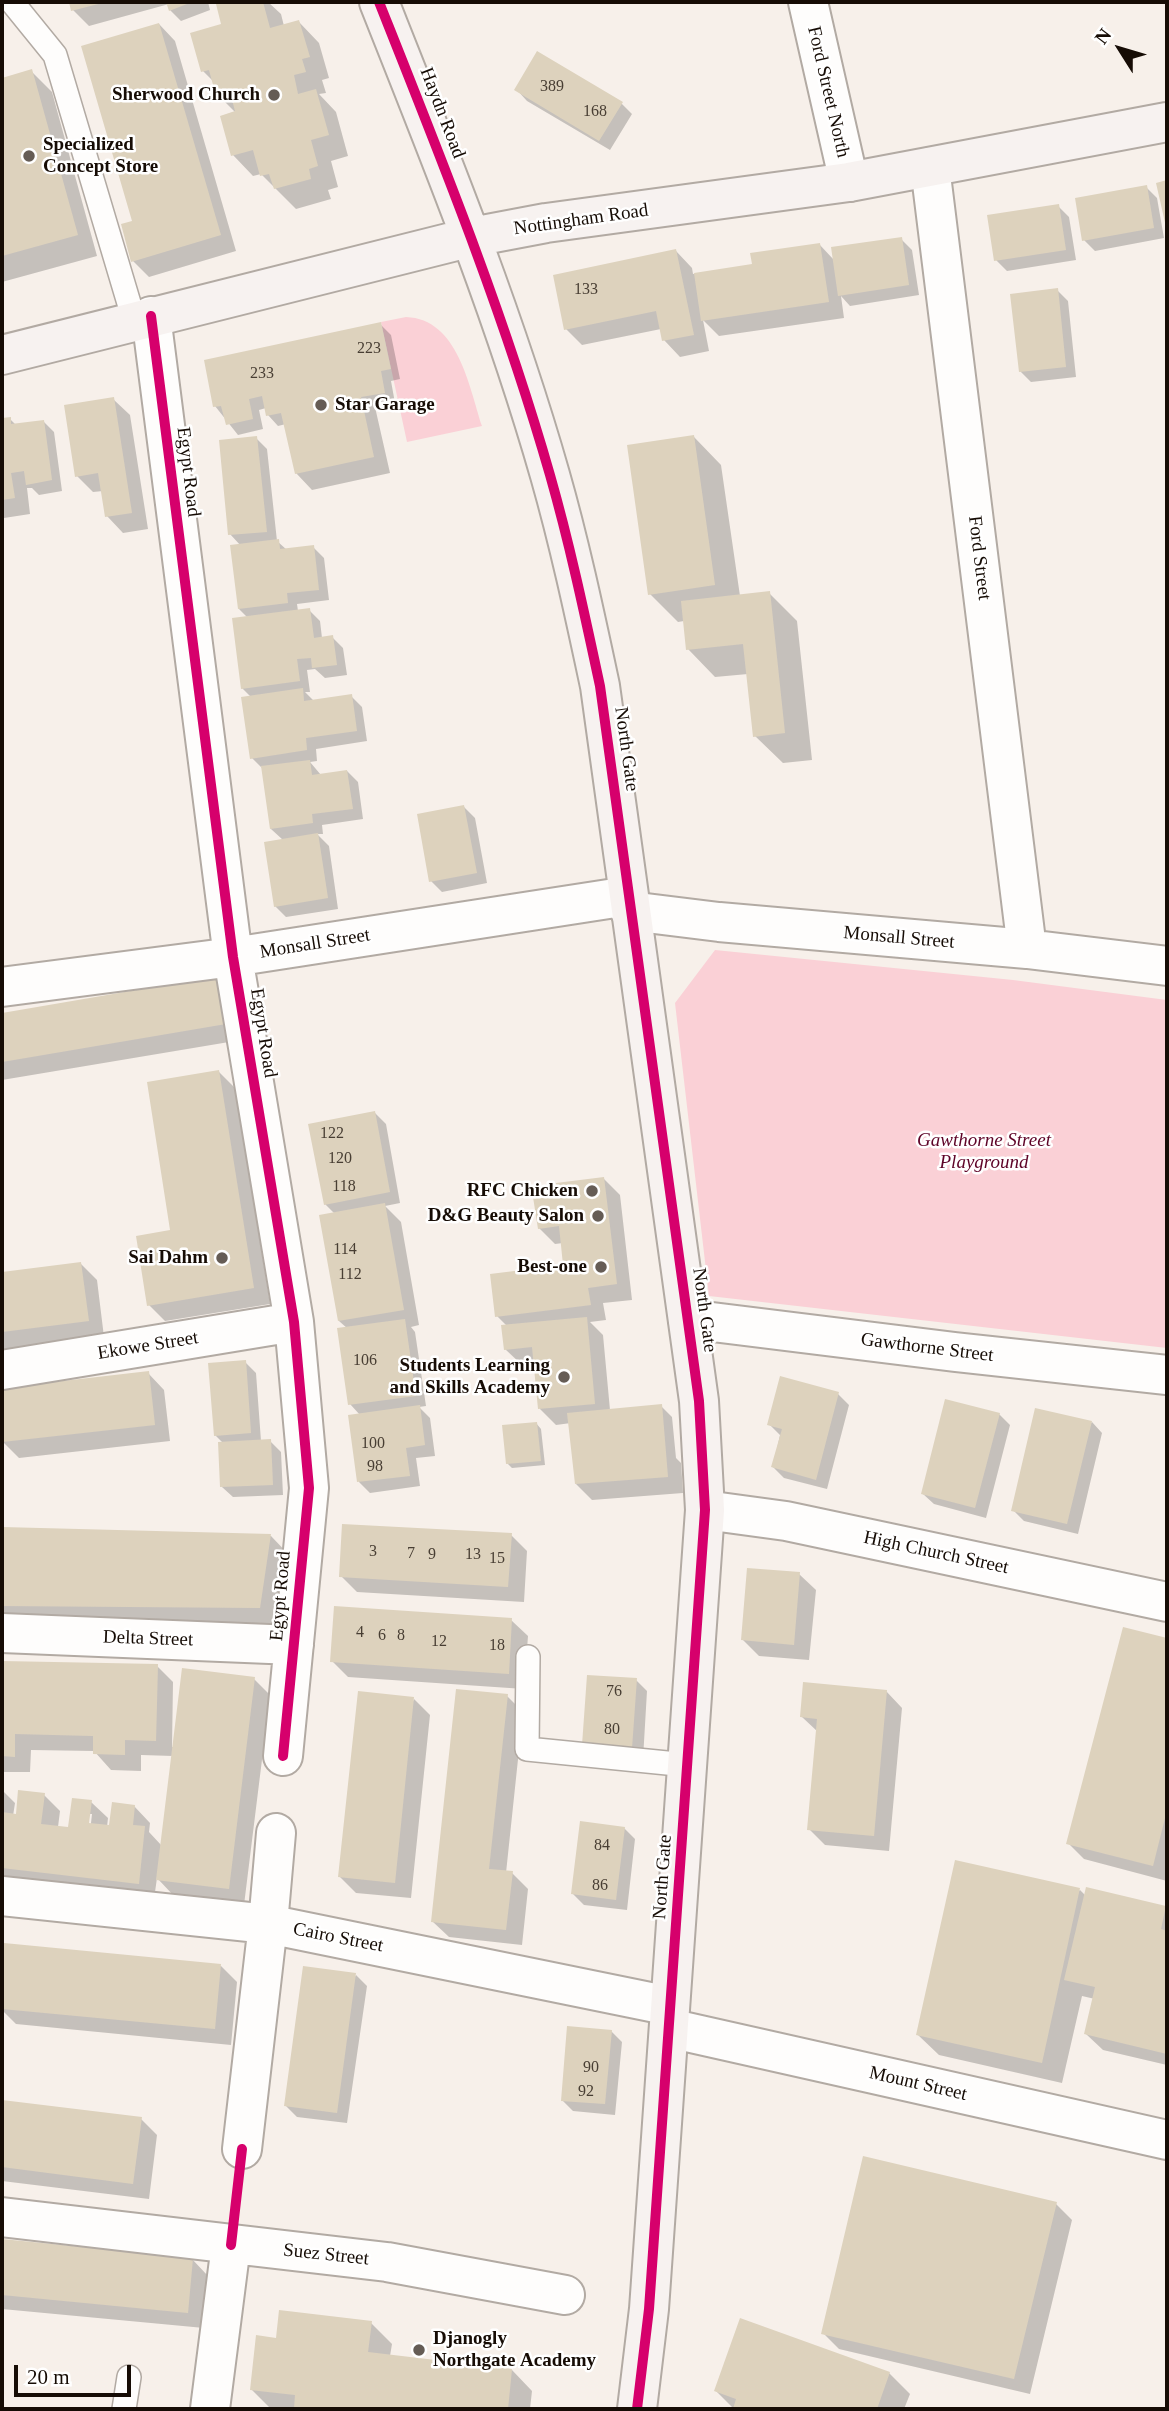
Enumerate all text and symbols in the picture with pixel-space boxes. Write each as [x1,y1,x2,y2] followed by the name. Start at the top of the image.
[1085,14,1155,84] north arrow
[802,24,854,160] street label: Ford Street North
[1090,24,1115,48] text: N
[414,64,470,162] street label: Haydn Road
[540,77,564,97] house number: 389
[112,84,260,106] place label: Sherwood Church
[266,87,282,103] marker: Sherwood Church
[583,102,607,122] house number: 168
[43,134,158,178] place label: Specialized Concept Store
[21,148,37,164] marker: Specialized Concept Store
[512,199,650,241] street label: Nottingham Road
[574,280,598,300] house number: 133
[357,339,381,359] house number: 223
[250,364,274,384] house number: 233
[335,394,435,416] place label: Star Garage
[313,397,329,413] marker: Star Garage
[171,426,205,518] street label: Egypt Road
[963,514,995,602] street label: Ford Street
[609,705,643,793] street label: North Gate
[843,922,955,954] street label: Monsall Street
[258,924,372,964] street label: Monsall Street
[245,987,281,1079] street label: Egypt Road
[320,1124,344,1144] house number: 122
[917,1130,1051,1174] park label: Gawthorne Street Playground
[328,1149,352,1169] house number: 120
[332,1177,356,1197] house number: 118
[467,1180,578,1202] place label: RFC Chicken
[584,1183,600,1199] marker: RFC Chicken
[428,1205,584,1227] place label: D&G Beauty Salon
[590,1208,606,1224] marker: D&G Beauty Salon
[333,1240,357,1260] house number: 114
[128,1247,208,1269] place label: Sai Dahm
[214,1250,230,1266] marker: Sai Dahm
[517,1256,587,1278] place label: Best-one
[593,1259,609,1275] marker: Best-one
[338,1265,362,1285] house number: 112
[687,1266,721,1354] street label: North Gate
[96,1327,200,1365] street label: Ekowe Street
[859,1329,995,1367] street label: Gawthorne Street
[353,1351,377,1371] house number: 106
[390,1355,550,1399] place label: Students Learning and Skills Academy
[556,1369,572,1385] marker: Students Learning and Skills Academy
[361,1434,385,1454] house number: 100
[367,1457,383,1477] house number: 98
[861,1526,1011,1580] street label: High Church Street
[369,1542,377,1562] house number: 3
[407,1544,415,1564] house number: 7
[428,1545,436,1565] house number: 9
[465,1545,481,1565] house number: 13
[489,1549,505,1569] house number: 15
[266,1550,296,1642] street label: Egypt Road
[356,1623,364,1643] house number: 4
[103,1626,193,1652] street label: Delta Street
[378,1626,386,1646] house number: 6
[397,1626,405,1646] house number: 8
[431,1632,447,1652] house number: 12
[489,1636,505,1656] house number: 18
[606,1682,622,1702] house number: 76
[604,1720,620,1740] house number: 80
[649,1834,677,1920] street label: North Gate
[594,1836,610,1856] house number: 84
[592,1876,608,1896] house number: 86
[291,1918,385,1958] street label: Cairo Street
[583,2058,599,2078] house number: 90
[867,2062,969,2106] street label: Mount Street
[578,2082,594,2102] house number: 92
[282,2239,370,2271] street label: Suez Street
[433,2328,596,2372] place label: Djanogly Northgate Academy
[411,2342,427,2358] marker: Djanogly Northgate Academy
[18,2352,135,2396] scale bar
[27,2365,70,2389] text: 20 m

